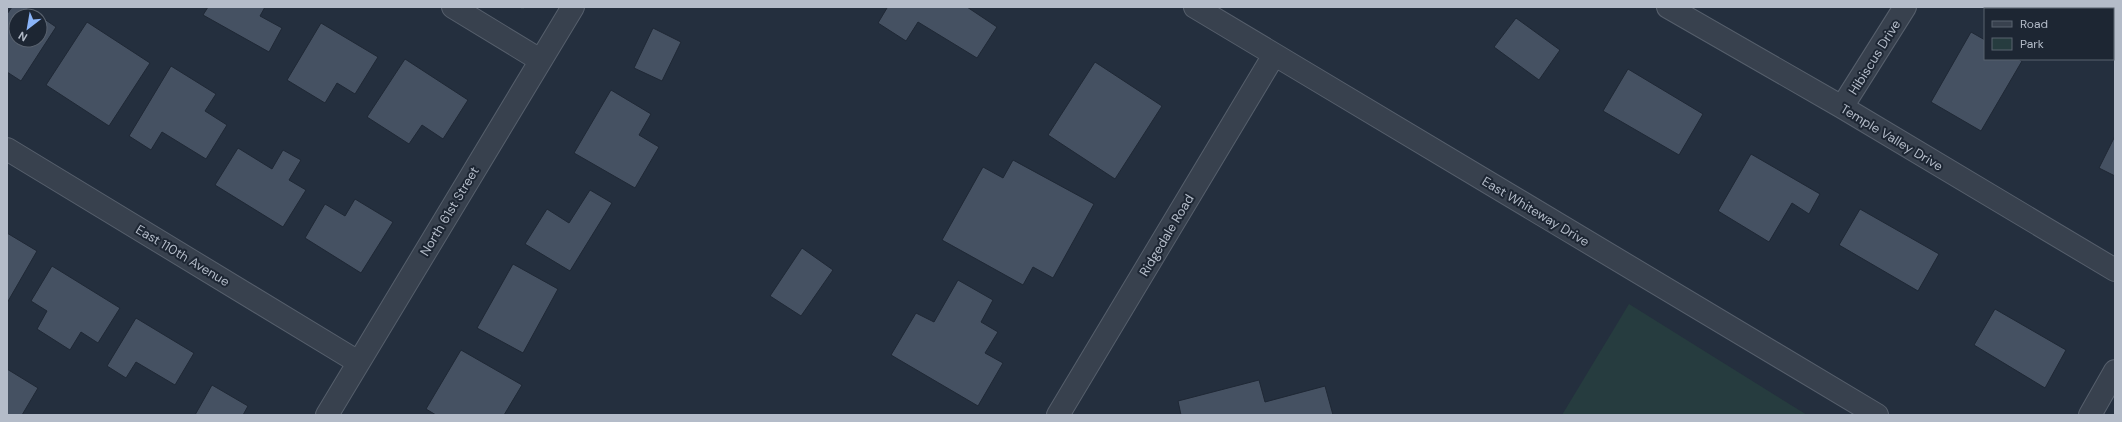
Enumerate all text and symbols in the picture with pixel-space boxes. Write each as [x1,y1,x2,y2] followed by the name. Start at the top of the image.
[8,8,48,48] north arrow
[1984,8,2114,60] legend
[2020,16,2048,32] text: Road
[1845,17,1904,98] street label: Hibiscus Drive
[16,29,30,45] text: N
[2020,36,2044,52] text: Park
[1837,100,1946,175] street label: Temple Valley Drive
[416,163,483,259] street label: North 61st Street
[1479,173,1593,250] street label: East Whiteway Drive
[1135,191,1198,279] street label: Ridgedale Road
[133,221,233,290] street label: East 110th Avenue

